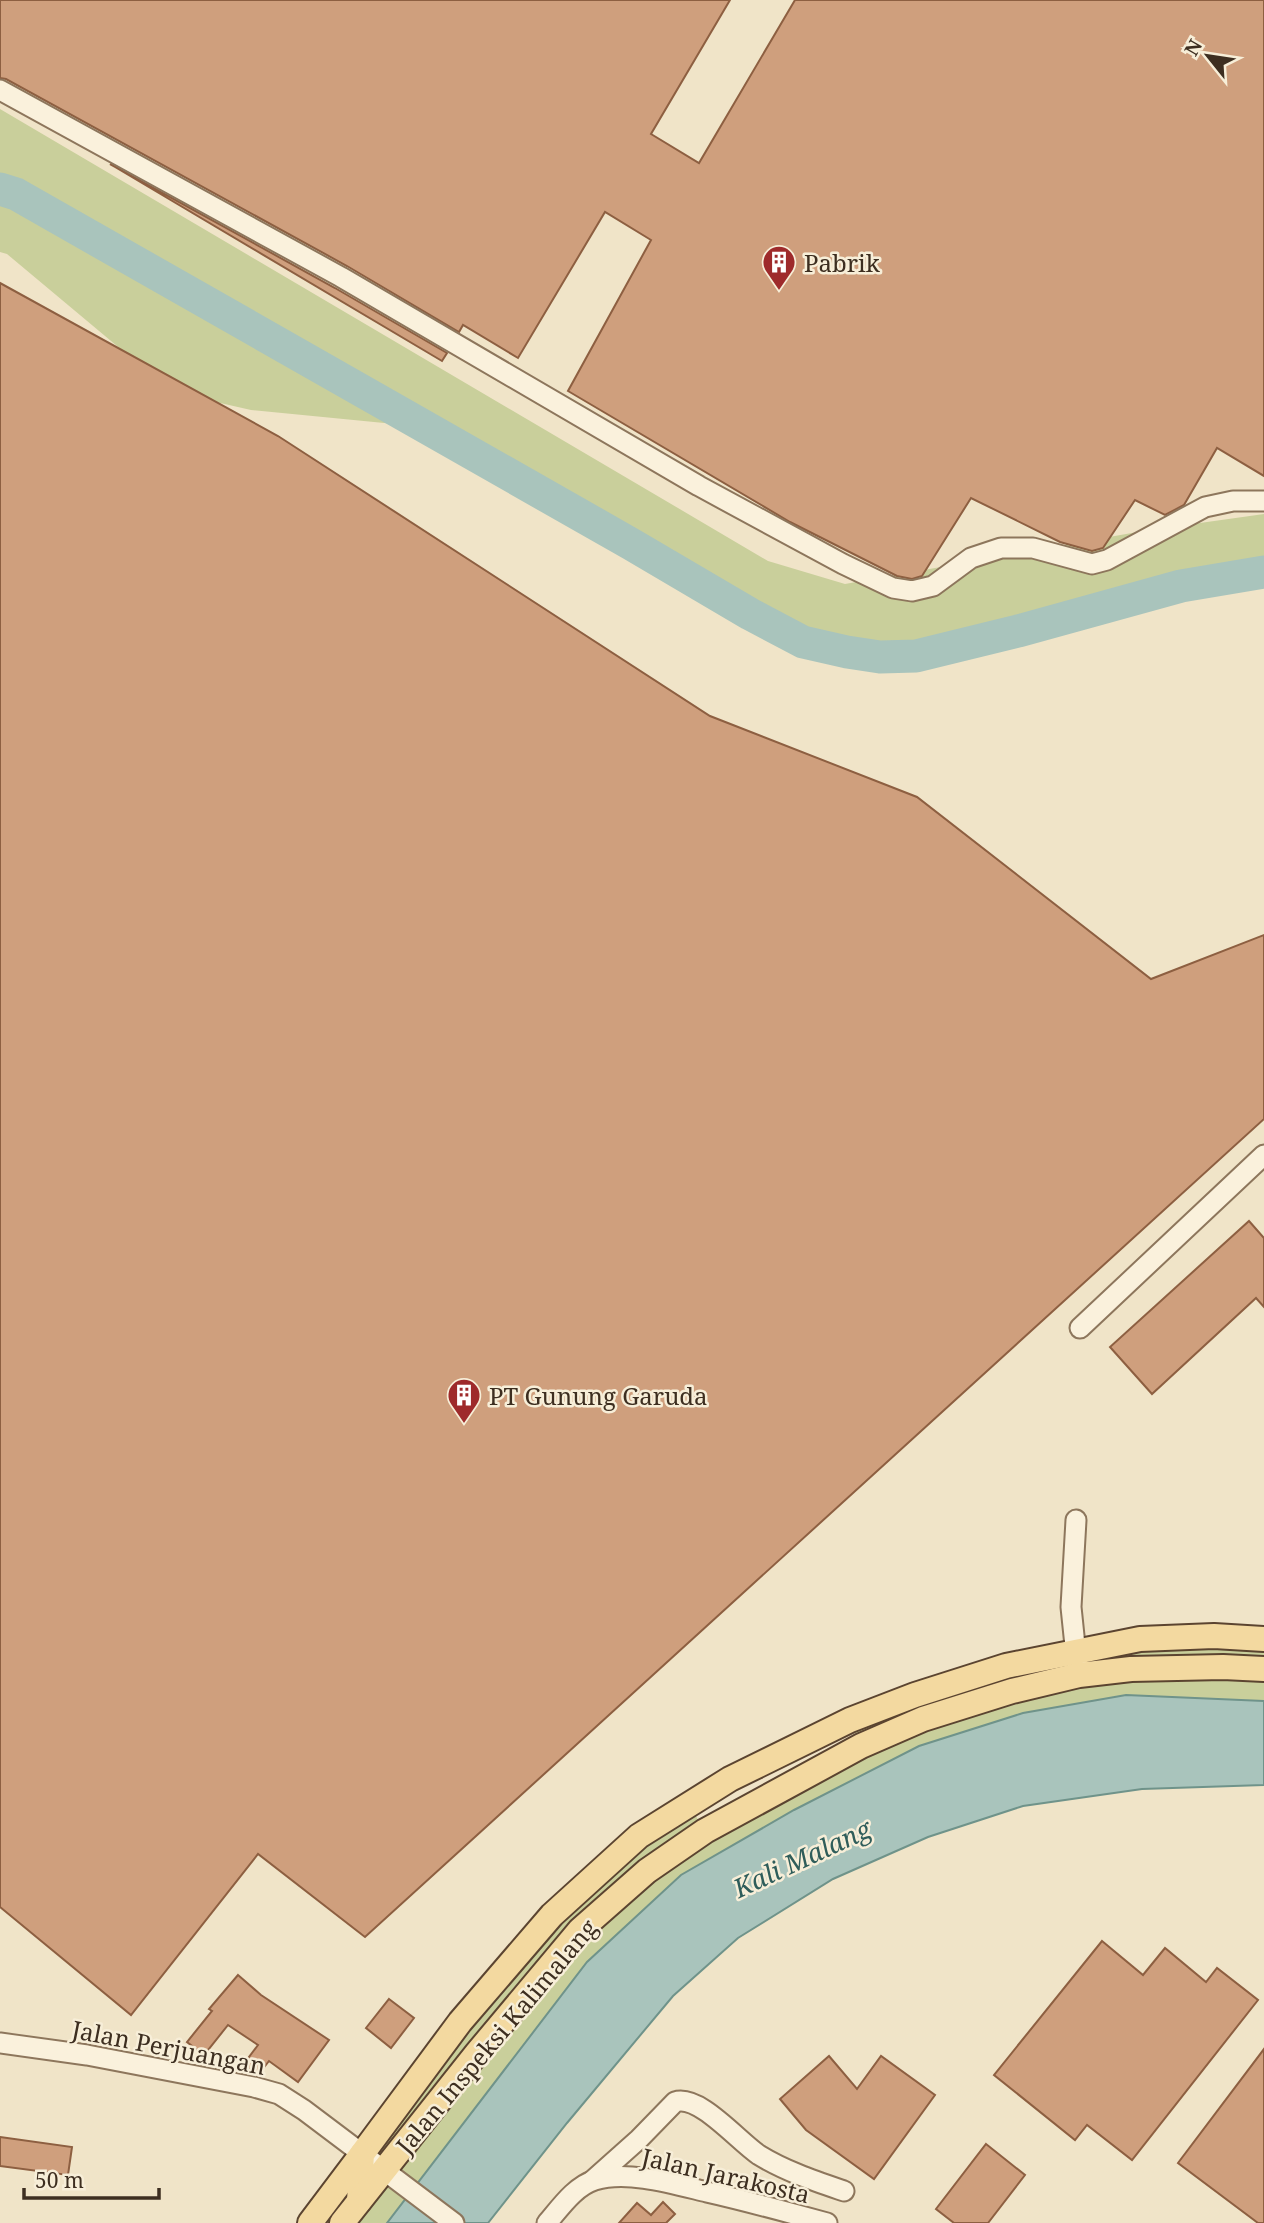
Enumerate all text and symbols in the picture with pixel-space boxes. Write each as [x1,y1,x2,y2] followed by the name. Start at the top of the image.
[1173,21,1243,91] north arrow
[1178,34,1208,60] text: N
[760,243,798,292] building icon: Pabrik
[804,246,881,279] place label: Pabrik
[445,1376,483,1425] building icon: PT Gunung Garuda
[489,1379,708,1412] place label: PT Gunung Garuda
[726,1810,878,1906] water label: Kali Malang
[387,1912,604,2161] street label: Jalan Inspeksi Kalimalang
[68,2012,269,2082] street label: Jalan Perjuangan
[638,2139,813,2210] street label: Jalan Jarakosta
[24,2156,159,2200] scale bar
[35,2166,84,2194] text: 50 m

